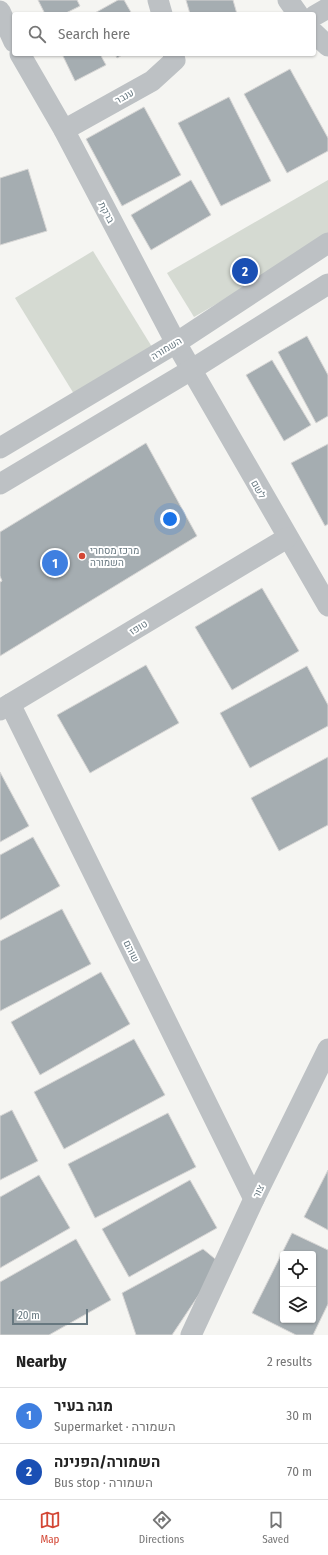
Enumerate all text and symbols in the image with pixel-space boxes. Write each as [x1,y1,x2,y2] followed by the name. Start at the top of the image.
[12,12,316,56] search box
[26,23,48,45] icon: search
[58,25,130,43] text: Search here
[113,87,136,107] street label: ענבר
[96,200,117,226] street label: ברקת
[232,256,258,286] pin: 2
[149,335,184,363] street label: השמורה
[248,478,268,501] street label: לשם
[160,509,180,529] your location
[90,545,139,569] place label: מרכז מסחרי השמורה
[42,548,68,578] pin: 1
[77,551,87,561] marker: מרכז מסחרי השמורה
[127,618,150,638] street label: טופז
[121,938,142,965] street label: שוהם
[251,1182,267,1200] street label: צור
[280,1251,316,1323] map controls
[280,1251,316,1287] button: locate
[280,1287,316,1323] button: layers
[12,1307,88,1326] scale bar
[18,1309,40,1322] text: 20 m
[16,1351,67,1372] text: Nearby
[267,1354,312,1369] text: 2 results
[54,1397,113,1415] text: מגה בעיר
[26,1408,32,1423] text: 1
[286,1408,312,1423] text: 30 m
[54,1419,176,1434] text: Supermarket · השמורה
[54,1453,160,1471] text: השמורה/הפנינה
[26,1464,32,1479] text: 2
[287,1464,312,1479] text: 70 m
[54,1475,153,1490] text: Bus stop · השמורה
[39,1509,61,1546] tab: Map
[139,1509,184,1546] tab: Directions
[262,1509,289,1546] tab: Saved

